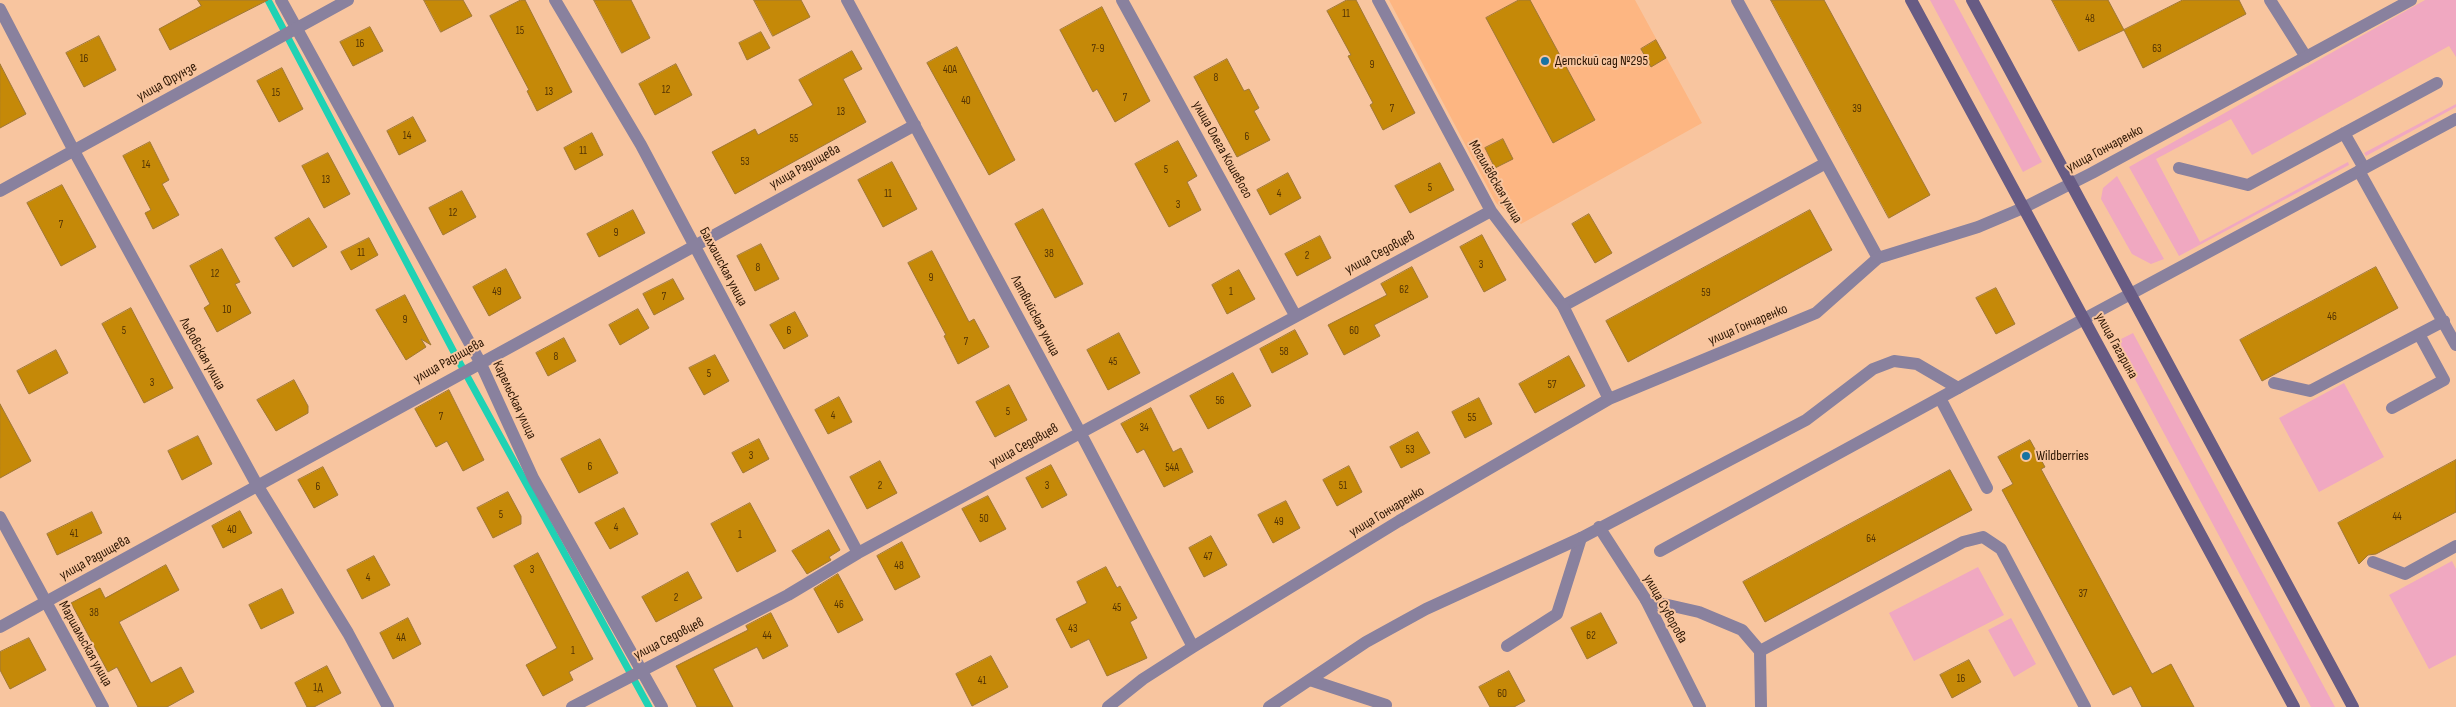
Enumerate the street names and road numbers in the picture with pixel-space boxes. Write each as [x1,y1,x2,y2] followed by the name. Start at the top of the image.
[134,59,200,105] street label: улица Фрунзе
[1188,98,1256,202] street label: улица Олега Кошевого
[2064,122,2146,176] street label: улица Гончаренко
[1465,138,1525,226] street label: Могилёвская улица
[767,141,843,193] street label: улица Радищева
[695,225,751,309] street label: Балхашская улица
[1342,228,1418,278] street label: улица Седовцев
[1007,273,1063,359] street label: Латвийская улица
[1706,301,1790,349] street label: улица Гончаренко
[2091,310,2141,382] street label: улица Гагарина
[175,315,229,393] street label: Львовская улица
[411,335,487,387] street label: улица Радищева
[489,358,539,442] street label: Карельская улица
[986,420,1062,472] street label: улица Седовцев
[1346,483,1428,541] street label: улица Гончаренко
[57,532,133,584] street label: улица Радищева
[1639,572,1691,646] street label: улица Суворова
[55,598,115,690] street label: Маршальская улица
[631,614,707,664] street label: улица Седовцев

